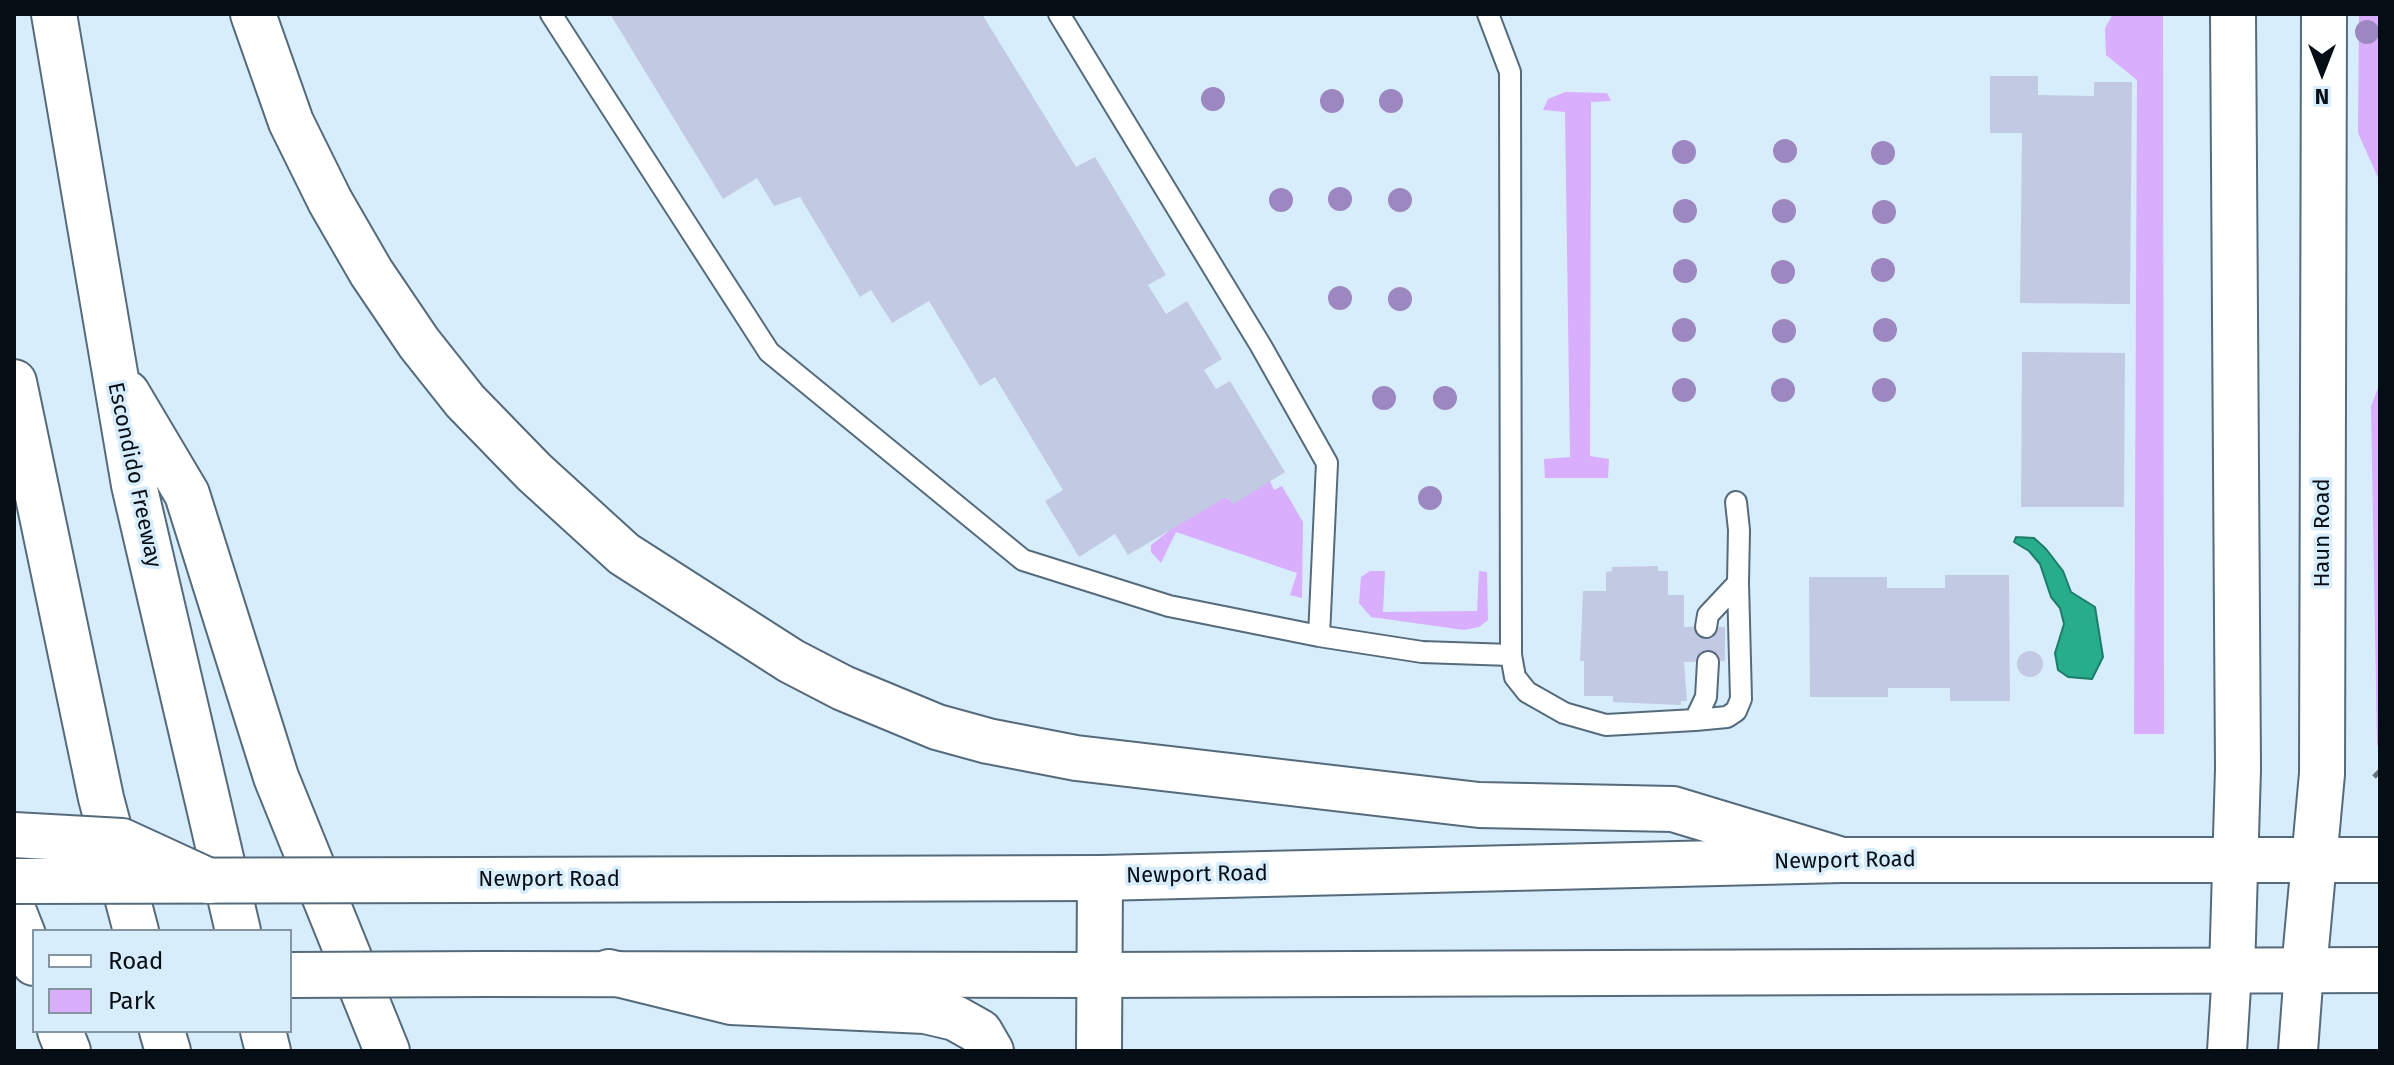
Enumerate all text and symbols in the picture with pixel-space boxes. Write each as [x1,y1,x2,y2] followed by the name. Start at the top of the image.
[2282,32,2362,112] north arrow
[2315,83,2329,110] text: N
[101,380,167,570] street label: Escondido Freeway
[2310,478,2336,588] street label: Haun Road
[1774,847,1916,875] street label: Newport Road
[1126,861,1268,889] street label: Newport Road
[478,867,620,893] street label: Newport Road
[32,929,292,1033] legend
[108,947,163,975] text: Road
[108,987,155,1015] text: Park

